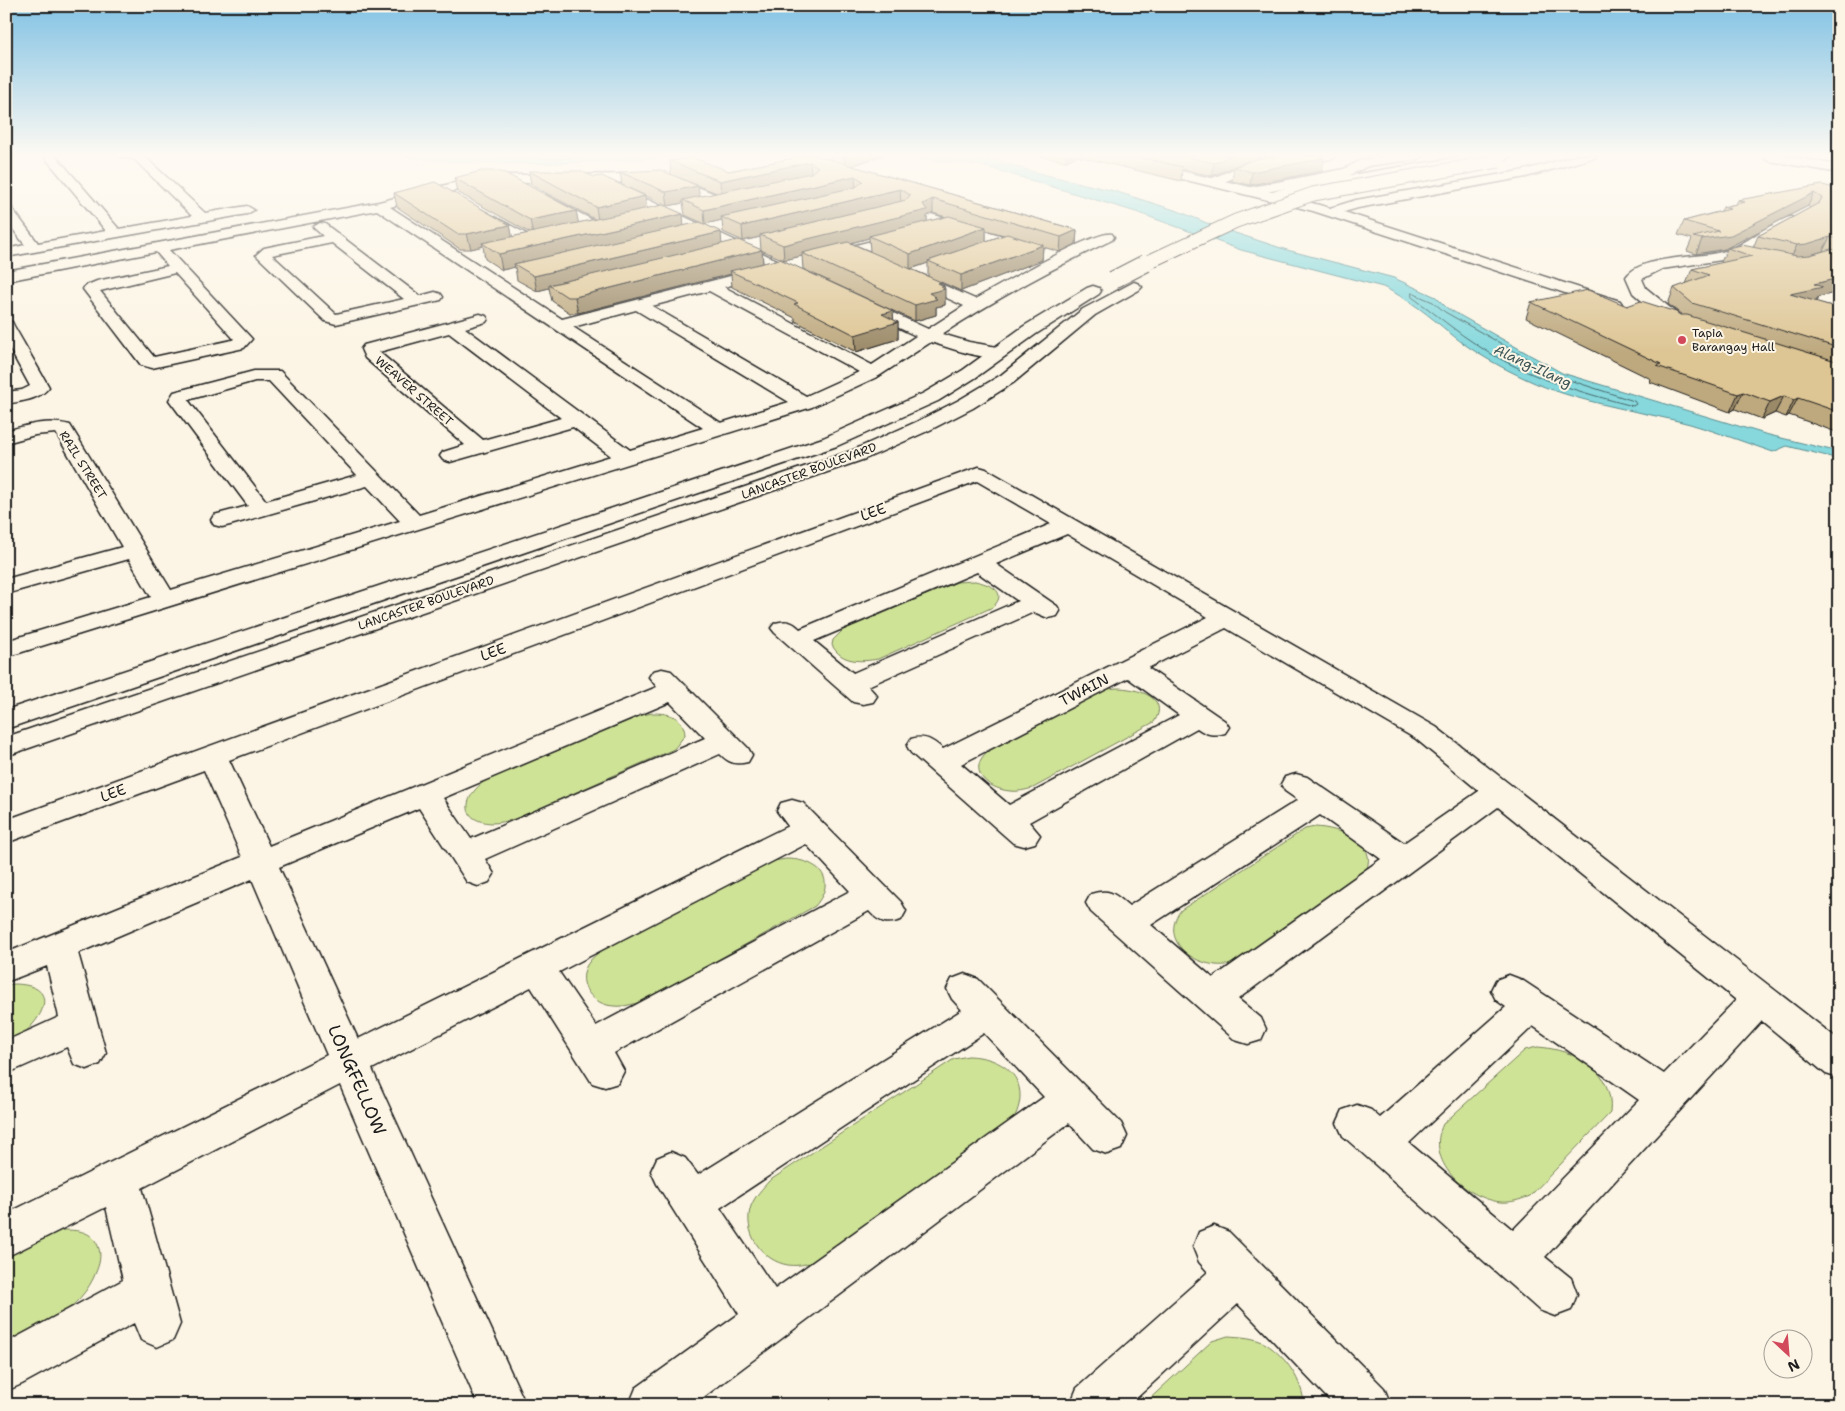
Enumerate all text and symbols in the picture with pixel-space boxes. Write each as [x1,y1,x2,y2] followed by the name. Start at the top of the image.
[1692,325,1775,355] place label: Tapia Barangay Hall
[1676,334,1688,346] marker: Tapia Barangay Hall
[1491,340,1575,392] water label: Alang-Ilang
[372,353,457,430] street label: WEAVER STREET
[56,428,111,503] street label: RAIL STREET
[739,439,879,503] street label: LANCASTER BOULEVARD
[857,498,889,526] street label: LEE
[356,572,496,634] street label: LANCASTER BOULEVARD
[477,638,509,666] street label: LEE
[1056,669,1112,711] street label: TWAIN
[97,779,129,807] street label: LEE
[322,1021,392,1139] street label: LONGFELLOW
[1762,1328,1812,1378] north arrow
[1785,1355,1803,1376] text: N

